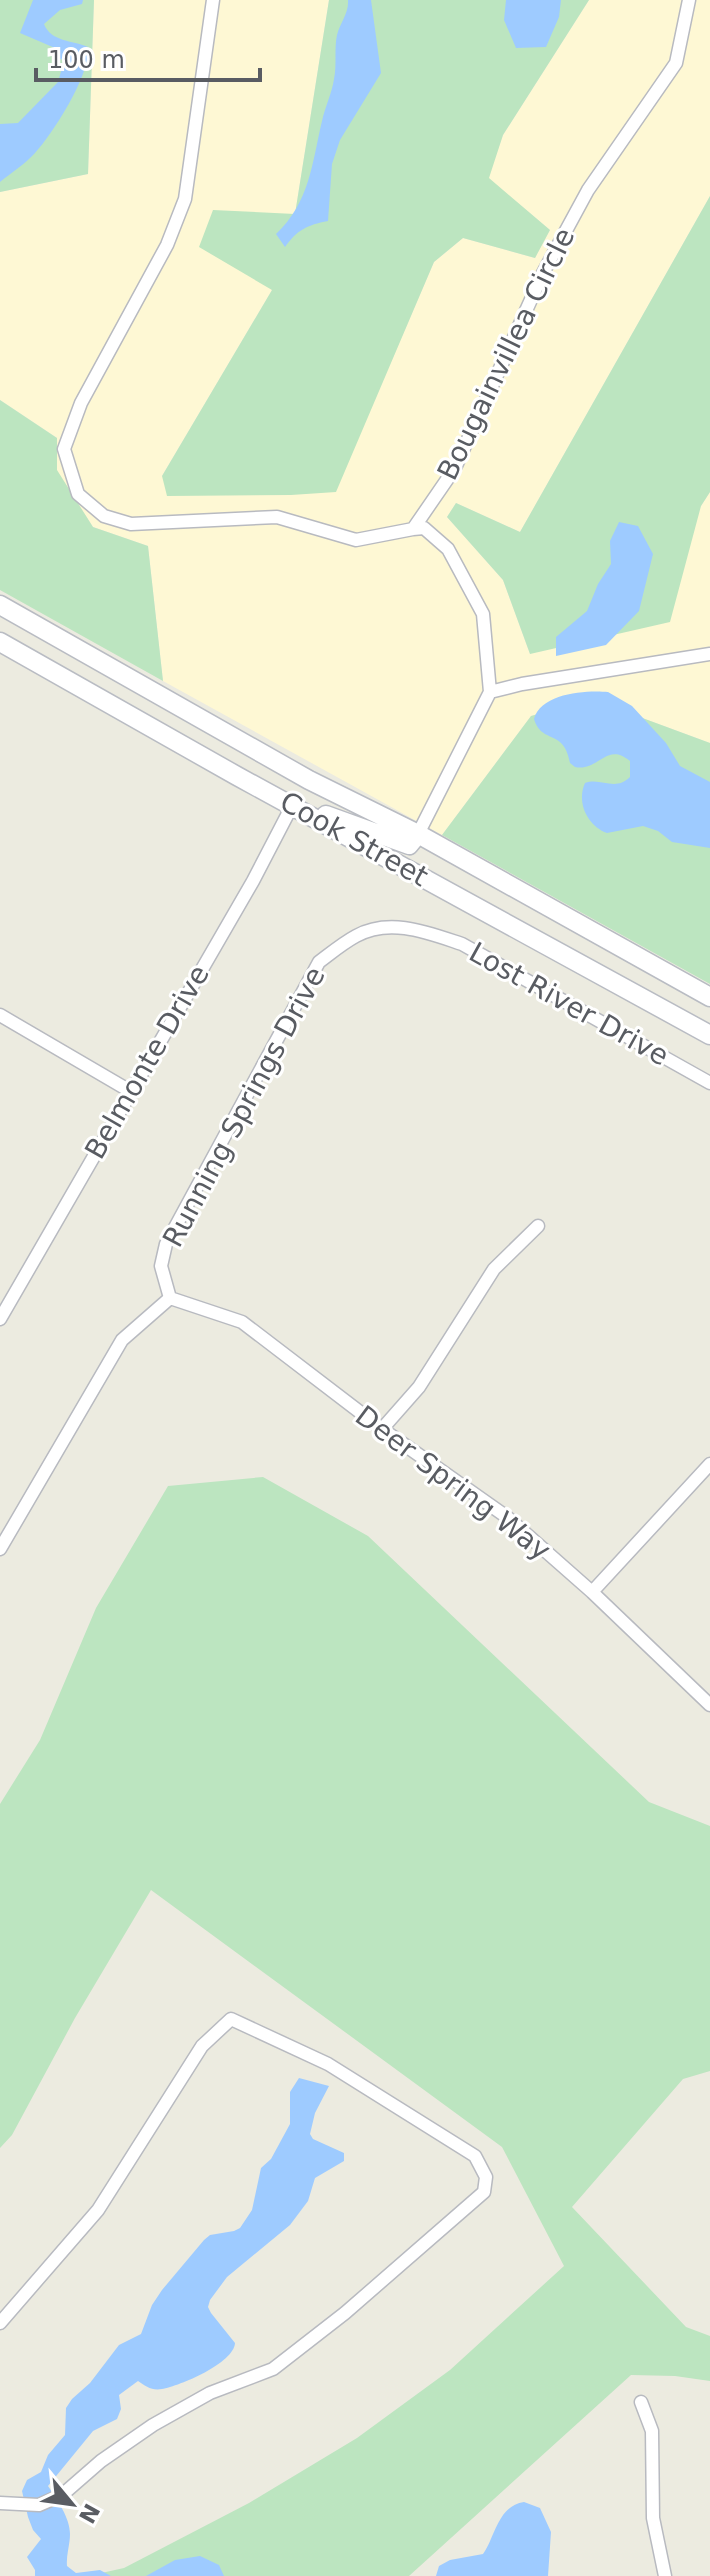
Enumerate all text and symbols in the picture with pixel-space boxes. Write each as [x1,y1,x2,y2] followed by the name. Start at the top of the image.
[36,32,260,82] scale bar
[48,46,125,74] text: 100 m
[431,223,581,485] street label: Bougainvillea Circle
[274,785,434,893] street label: Cook Street
[464,936,674,1072] street label: Lost River Drive
[78,959,216,1165] street label: Belmonte Drive
[156,961,332,1253] street label: Running Springs Drive
[349,1399,557,1567] street label: Deer Spring Way
[32,2464,112,2544] north arrow
[74,2499,104,2528] text: N

